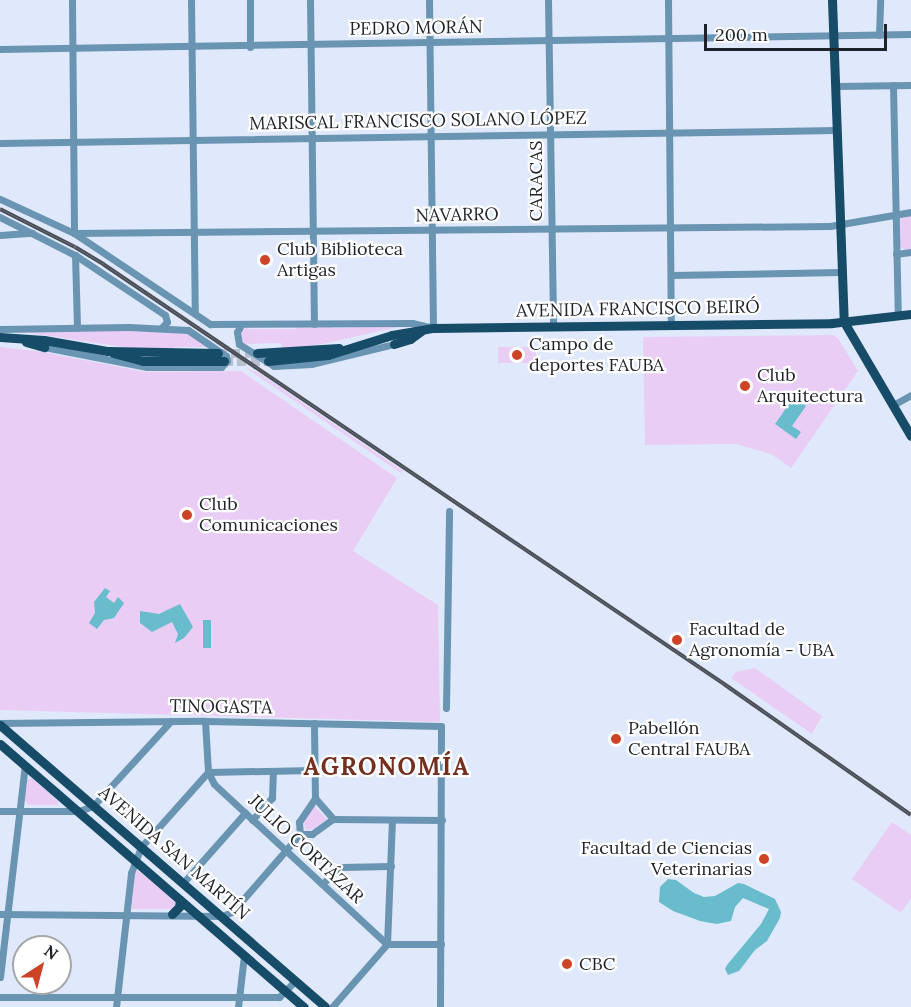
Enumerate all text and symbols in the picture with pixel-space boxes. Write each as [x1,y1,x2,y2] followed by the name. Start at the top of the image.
[707,12,890,50] scale bar
[349,16,483,40] street label: PEDRO MORÁN
[715,23,768,46] text: 200 m
[249,107,587,135] street label: MARISCAL FRANCISCO SOLANO LÓPEZ
[525,141,547,221] street label: CARACAS
[415,203,499,227] street label: NAVARRO
[277,239,403,282] place label: Club Biblioteca Artigas
[258,253,272,267] marker: Club Biblioteca Artigas
[516,296,760,322] street label: AVENIDA FRANCISCO BEIRÓ
[529,334,664,376] place label: Campo de deportes FAUBA
[510,348,524,362] marker: Campo de deportes FAUBA
[757,365,863,407] place label: Club Arquitectura
[738,379,752,393] marker: Club Arquitectura
[199,494,338,536] place label: Club Comunicaciones
[180,508,194,522] marker: Club Comunicaciones
[689,619,834,662] place label: Facultad de Agronomía - UBA
[670,633,684,647] marker: Facultad de Agronomía - UBA
[169,695,273,719] street label: TINOGASTA
[628,718,750,760] place label: Pabellón Central FAUBA
[609,732,623,746] marker: Pabellón Central FAUBA
[304,753,470,781] district label: AGRONOMÍA
[94,782,254,924] street label: AVENIDA SAN MARTÍN
[244,790,368,908] street label: JULIO CORTÁZAR
[581,838,752,880] place label: Facultad de Ciencias Veterinarias
[757,852,771,866] marker: Facultad de Ciencias Veterinarias
[12,935,72,995] north arrow
[41,940,62,964] text: N
[579,953,615,975] place label: CBC
[560,957,574,971] marker: CBC

